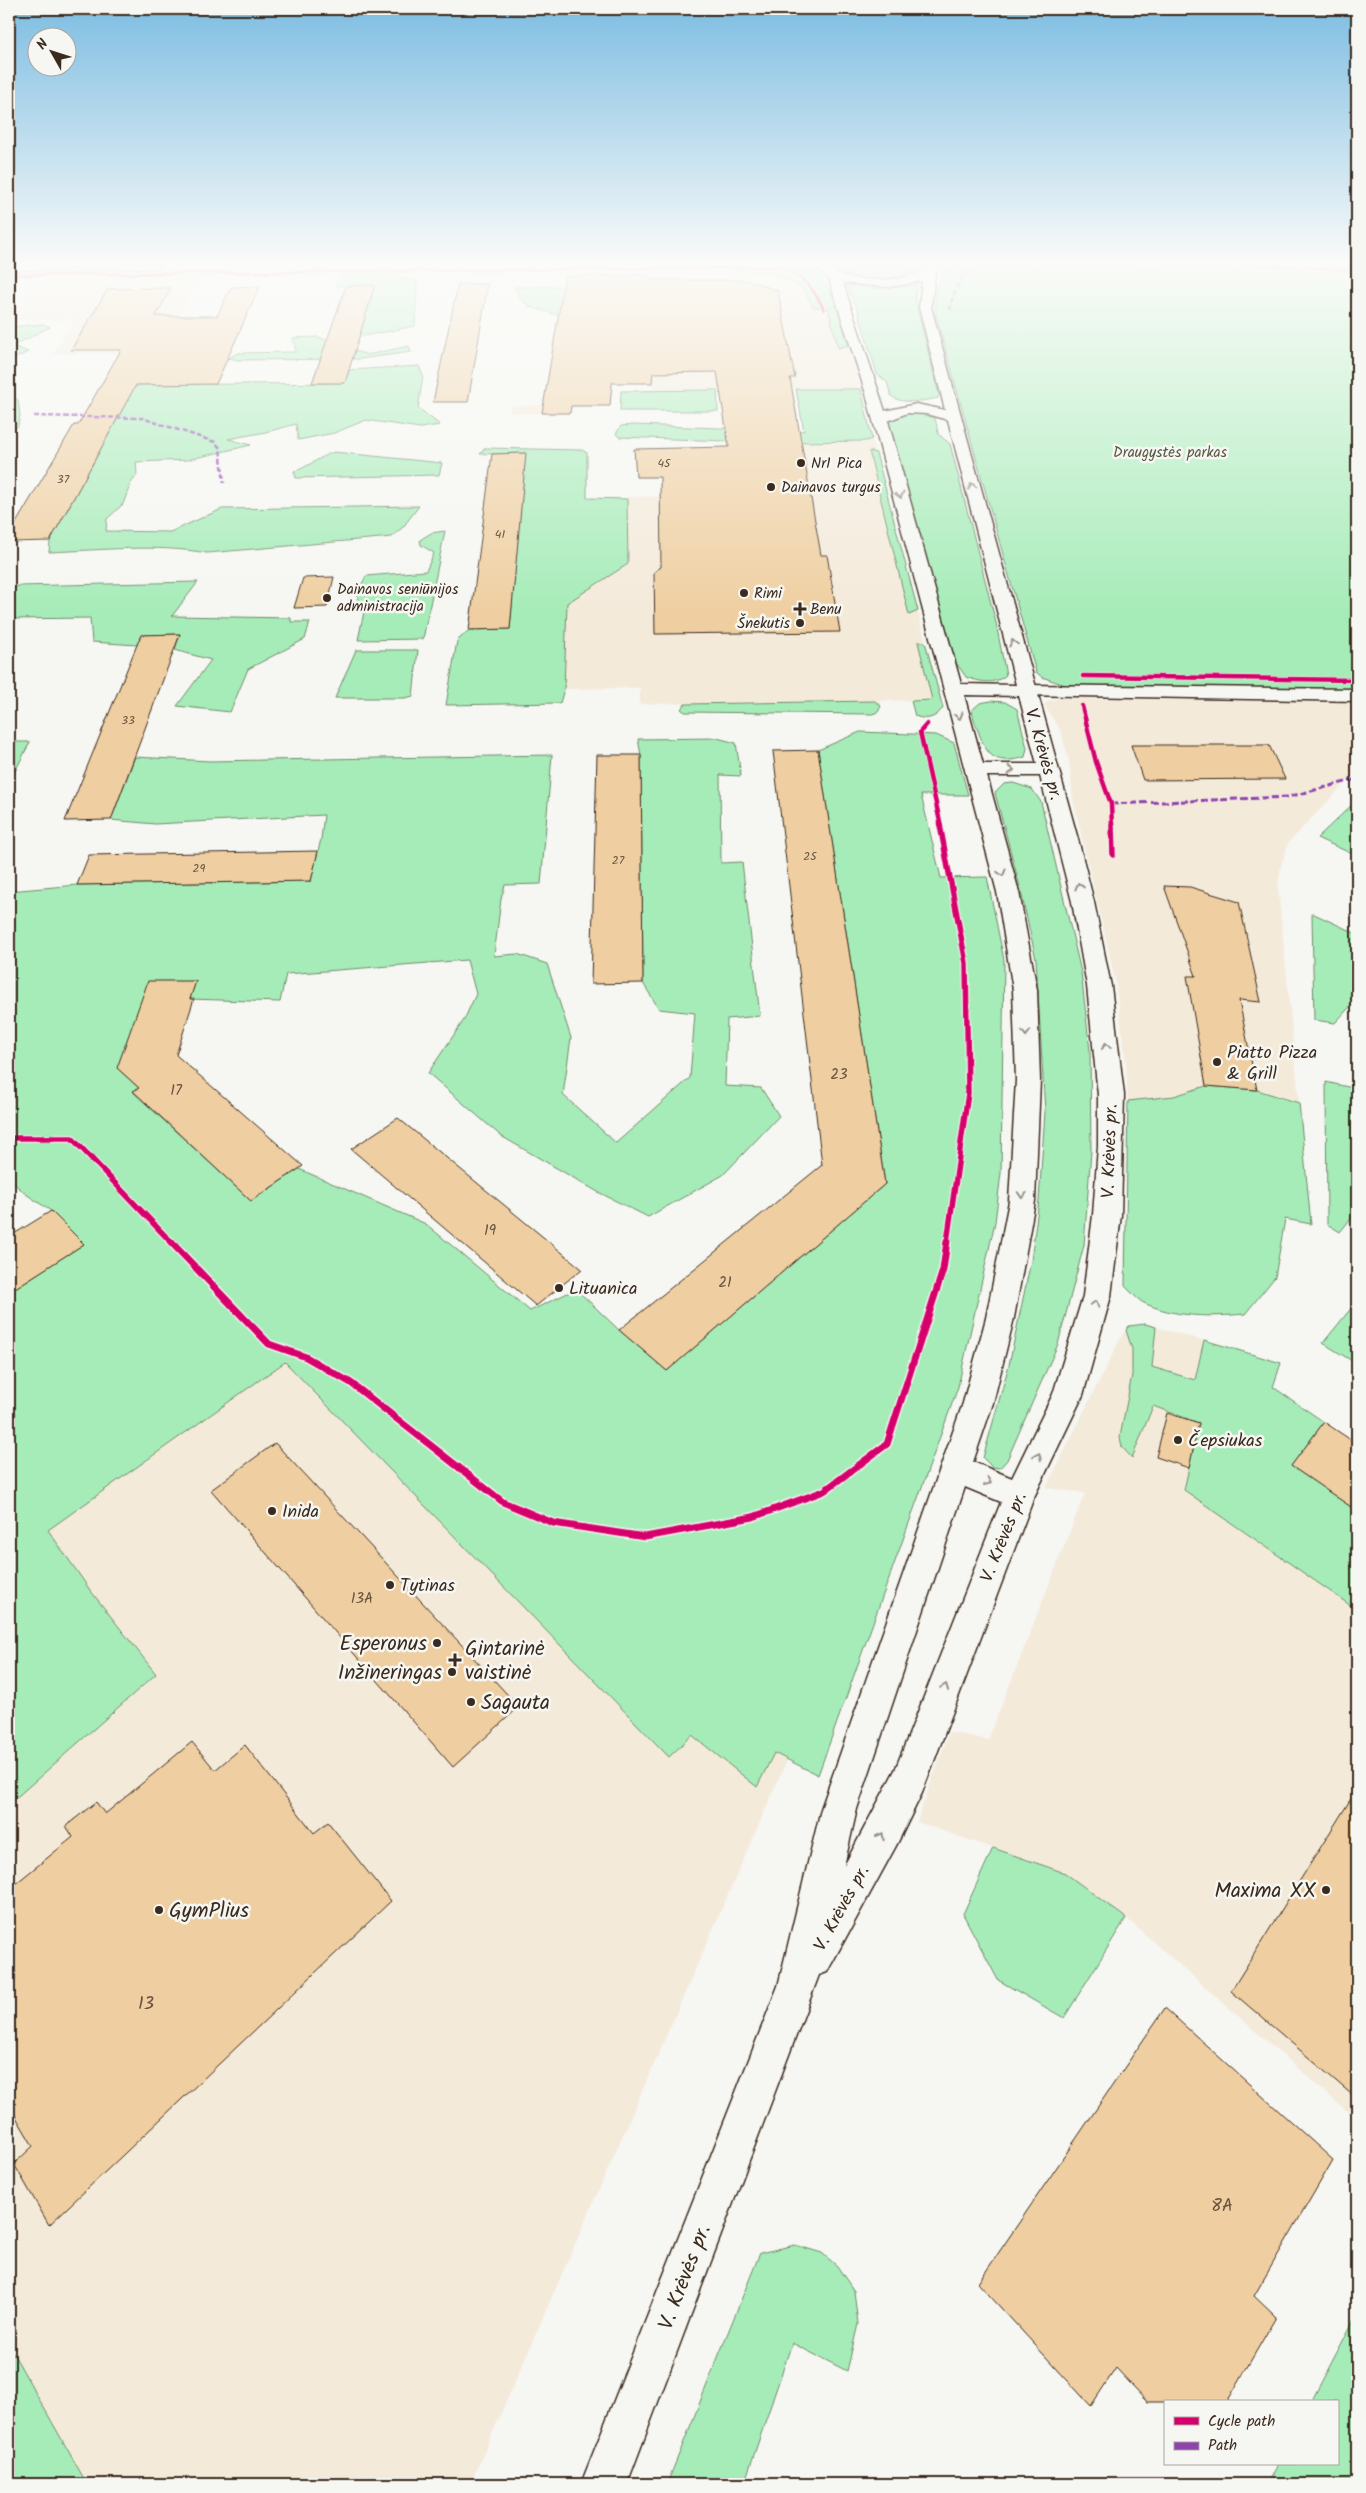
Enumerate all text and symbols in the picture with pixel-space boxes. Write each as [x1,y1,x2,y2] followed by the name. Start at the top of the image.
[28,28,78,78] north arrow
[31,34,54,55] text: N
[1113,441,1228,465] park label: Draugystės parkas
[811,452,862,476] place label: Nr1 Pica
[657,454,672,473] house number: 45
[795,457,807,469] marker: Nr1 Pica
[57,470,70,489] house number: 37
[781,476,881,500] place label: Dainavos turgus
[765,481,777,493] marker: Dainavos turgus
[967,482,978,491] one-way arrow
[894,491,905,500] one-way arrow
[495,525,505,544] house number: 41
[337,578,459,619] place label: Dainavos seniūnijos administracija
[754,582,783,606] place label: Rimi
[738,587,750,599] marker: Rimi
[321,592,333,604] marker: Dainavos seniūnijos administracija
[810,598,842,622] place label: Benu
[794,603,806,615] marker: Benu
[737,612,791,636] place label: Šnekutis
[794,617,806,629] marker: Šnekutis
[1009,640,1019,648] one-way arrow
[1016,705,1070,804] street label: V. Krėvės pr.
[121,711,135,730] house number: 33
[954,711,964,719] one-way arrow
[1008,765,1016,775] one-way arrow
[803,847,818,866] house number: 25
[612,851,625,870] house number: 27
[193,859,206,878] house number: 29
[997,868,1007,876] one-way arrow
[1074,882,1085,891] one-way arrow
[1021,1029,1032,1037] one-way arrow
[1227,1039,1317,1089] place label: Piatto Pizza & Grill
[1101,1042,1112,1050] one-way arrow
[1211,1056,1223,1068] marker: Piatto Pizza & Grill
[830,1063,848,1087] house number: 23
[170,1079,183,1103] house number: 17
[1094,1103,1127,1199] street label: V. Krėvės pr.
[1016,1191,1027,1199] one-way arrow
[484,1219,497,1243] house number: 19
[718,1271,732,1295] house number: 21
[569,1275,638,1304] place label: Lituanica
[553,1282,565,1294] marker: Lituanica
[1090,1300,1100,1308] one-way arrow
[1188,1427,1263,1456] place label: Čepsiukas
[1172,1434,1184,1446] marker: Čepsiukas
[1032,1452,1042,1461] one-way arrow
[983,1476,991,1486] one-way arrow
[973,1488,1036,1587] street label: V. Krėvės pr.
[282,1498,319,1527] place label: Inida
[266,1505,278,1517] marker: Inida
[400,1572,455,1601] place label: Tytinas
[384,1579,396,1591] marker: Tytinas
[351,1587,373,1611] house number: 13A
[340,1628,427,1661] place label: Esperonus
[465,1633,544,1690] place label: Gintarinė vaistinė
[431,1637,443,1649] marker: Esperonus
[449,1654,461,1666] marker: Gintarinė vaistinė
[338,1657,442,1690] place label: Inžineringas
[446,1666,458,1678] marker: Inžineringas
[938,1683,949,1692] one-way arrow
[481,1687,550,1720] place label: Sagauta
[465,1696,477,1708] marker: Sagauta
[875,1833,885,1842] one-way arrow
[807,1860,878,1957] street label: V. Krėvės pr.
[1214,1875,1317,1908] place label: Maxima XX
[1320,1884,1332,1896] marker: Maxima XX
[169,1895,249,1928] place label: GymPlius
[153,1904,165,1916] marker: GymPlius
[138,1990,154,2019] house number: 13
[1211,2192,1233,2221] house number: 8A
[650,2220,721,2335] street label: V. Krėvės pr.
[1164,2400,1338,2466] legend
[1208,2410,1275,2434] text: Cycle path
[1208,2434,1237,2458] text: Path

